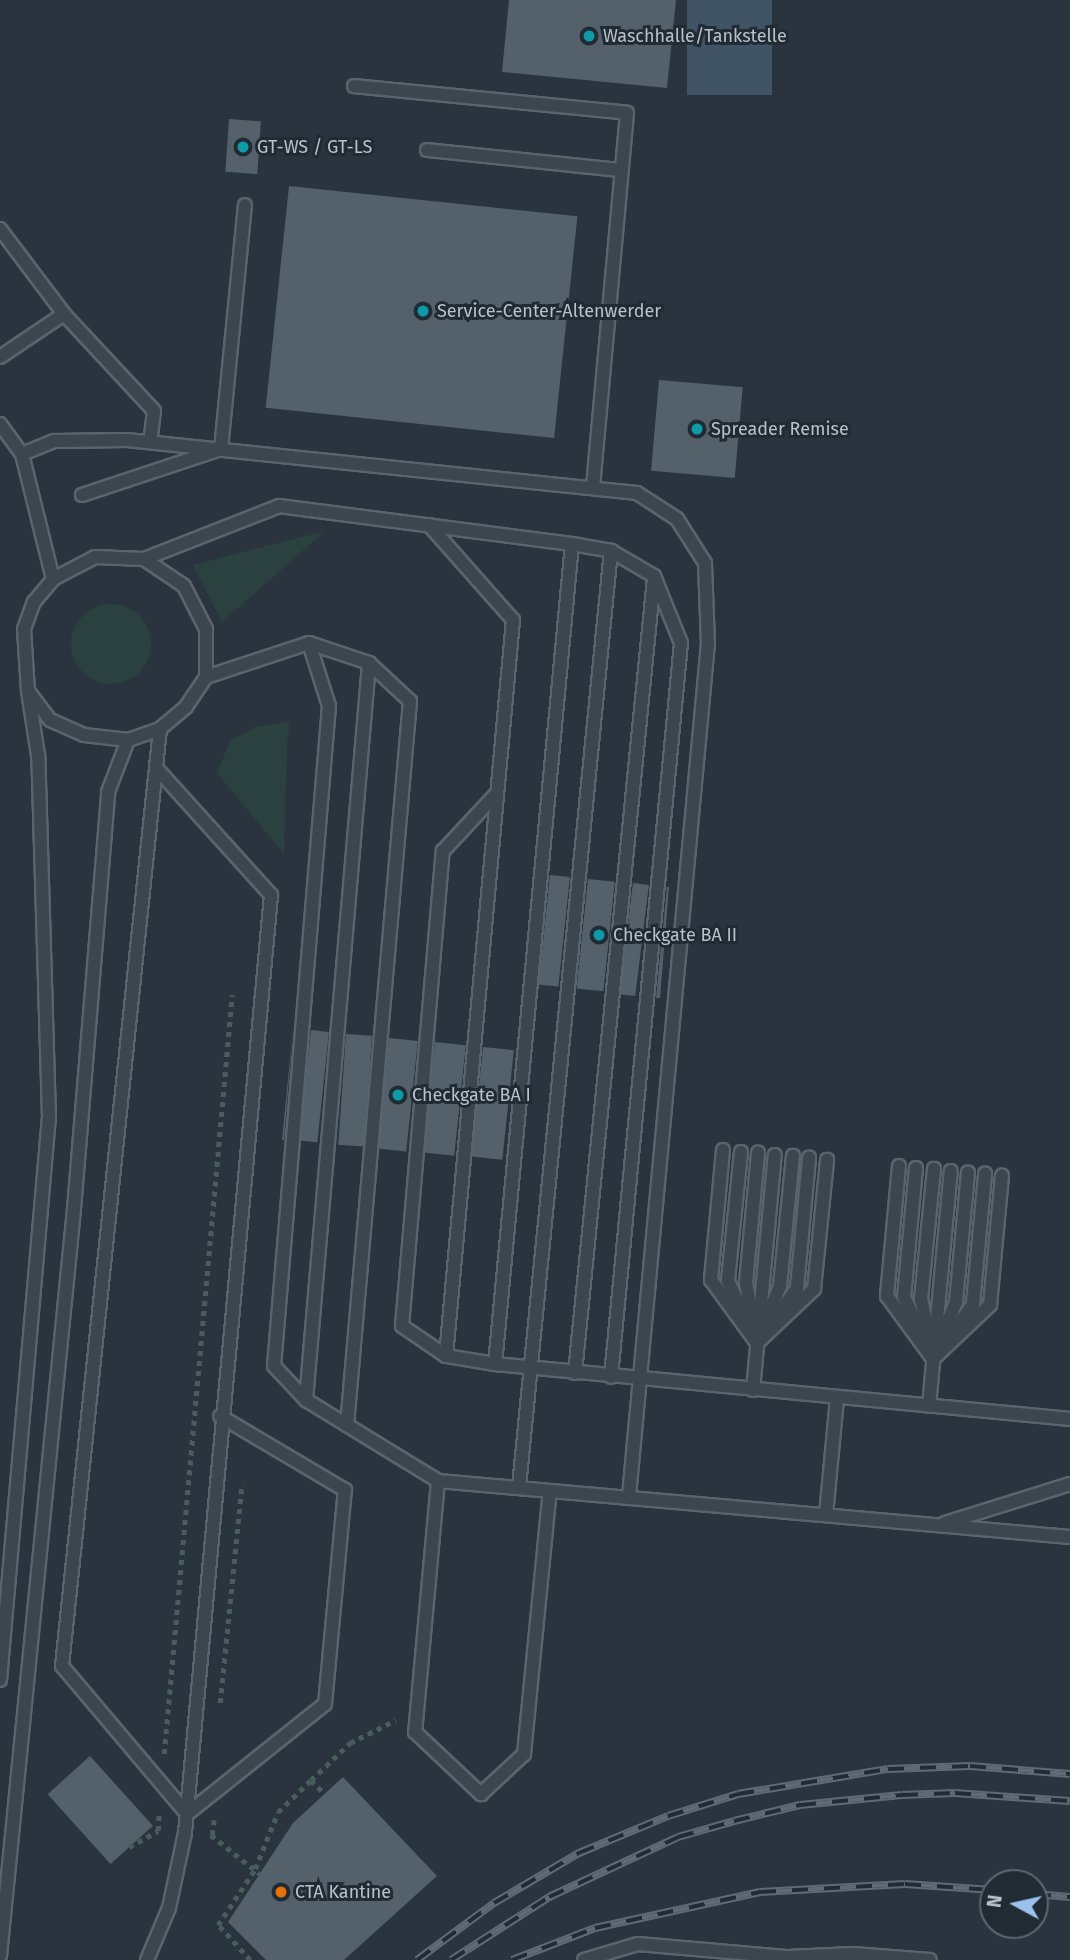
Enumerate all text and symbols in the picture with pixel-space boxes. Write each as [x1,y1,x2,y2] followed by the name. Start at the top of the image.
[603,25,787,47] place label: Waschhalle/Tankstelle
[581,28,597,44] marker: Waschhalle/Tankstelle
[257,136,372,158] place label: GT-WS / GT-LS
[235,139,251,155] marker: GT-WS / GT-LS
[437,300,661,322] place label: Service-Center-Altenwerder
[415,303,431,319] marker: Service-Center-Altenwerder
[711,418,849,440] place label: Spreader Remise
[689,421,705,437] marker: Spreader Remise
[613,924,737,946] place label: Checkgate BA II
[591,927,607,943] marker: Checkgate BA II
[412,1084,531,1106] place label: Checkgate BA I
[390,1087,406,1103] marker: Checkgate BA I
[979,1869,1049,1939] north arrow
[295,1881,391,1903] place label: CTA Kantine
[273,1884,289,1900] marker: CTA Kantine
[982,1893,1007,1909] text: N

